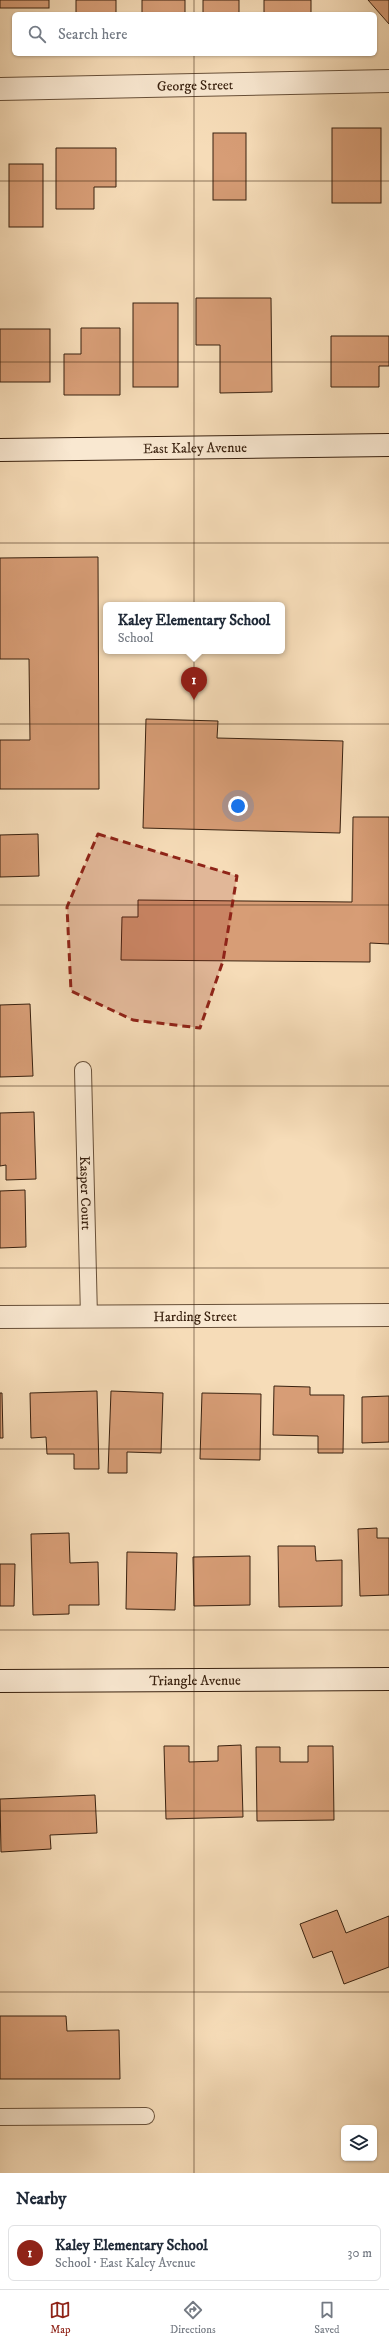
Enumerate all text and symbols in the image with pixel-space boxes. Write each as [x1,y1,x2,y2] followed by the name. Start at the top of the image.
[12,12,377,56] search box
[26,23,48,45] icon: search
[58,25,127,44] text: Search here
[157,76,234,96] street label: George Street
[143,439,247,458] street label: East Kaley Avenue
[103,602,285,654] popup
[118,611,270,630] text: Kaley Elementary School
[118,630,153,646] text: School
[181,667,207,700] pin: 1
[228,796,248,816] your location
[75,1156,95,1231] street label: Kasper Court
[153,1308,237,1326] street label: Harding Street
[149,1672,241,1690] street label: Triangle Avenue
[341,2125,377,2161] map controls
[341,2125,377,2161] button: layers
[16,2188,66,2210] text: Nearby
[55,2236,208,2255] text: Kaley Elementary School
[28,2245,32,2261] text: 1
[348,2245,372,2261] text: 30 m
[55,2255,196,2271] text: School · East Kaley Avenue
[49,2299,71,2337] tab: Map
[170,2299,216,2337] tab: Directions
[314,2299,340,2337] tab: Saved

